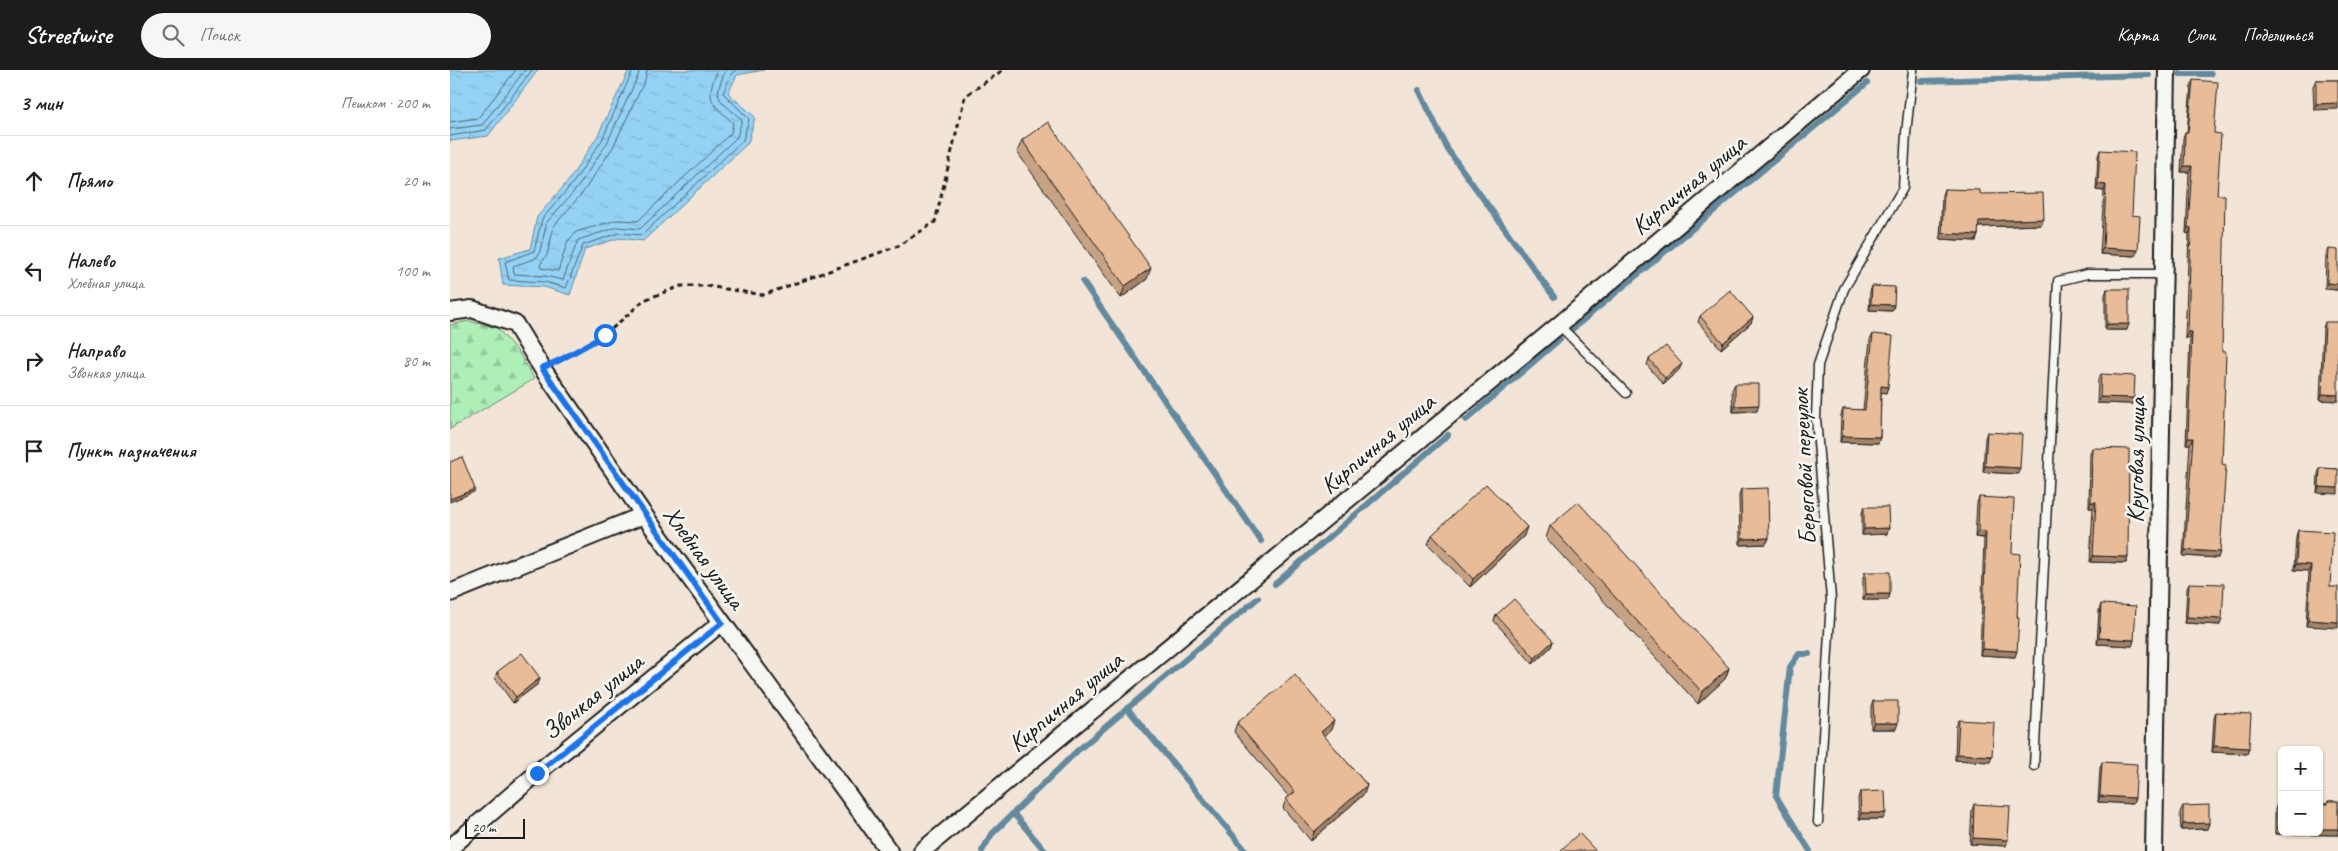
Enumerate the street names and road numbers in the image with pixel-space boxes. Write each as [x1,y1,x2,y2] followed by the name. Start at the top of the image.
[1624,126,1754,242] street label: Кирпичная улица
[1313,385,1443,501] street label: Кирпичная улица
[1784,385,1824,546] street label: Береговой переулок
[2119,395,2153,523] street label: Круговая улица
[656,500,754,618] street label: Хлебная улица
[1001,643,1131,759] street label: Кирпичная улица
[536,645,652,747] street label: Звонкая улица

